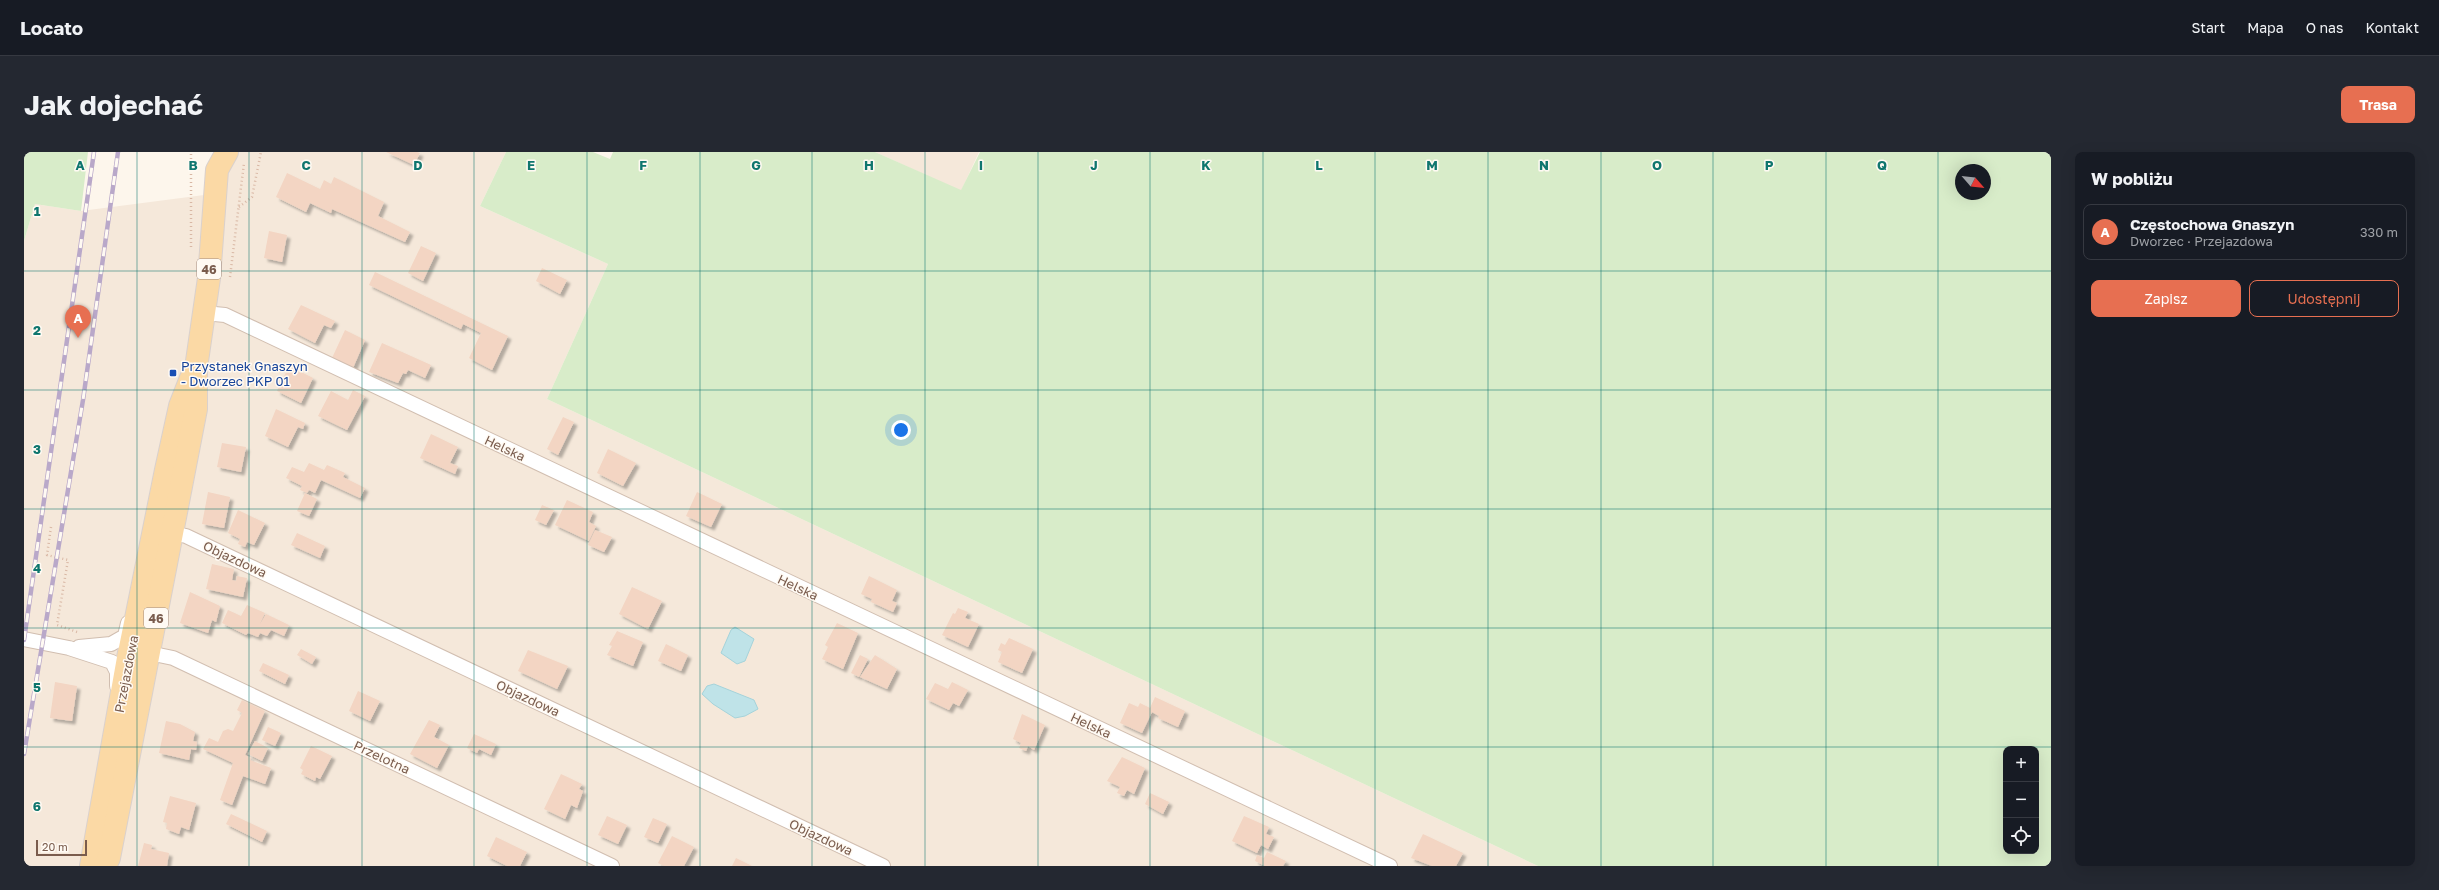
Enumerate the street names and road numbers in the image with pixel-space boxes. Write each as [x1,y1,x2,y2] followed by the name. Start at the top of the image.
[197,259,221,279] road number: 46
[482,432,528,464] street label: Helska
[201,537,269,581] street label: Objazdowa
[775,571,821,603] street label: Helska
[144,608,168,628] road number: 46
[111,634,141,714] street label: Przejazdowa
[494,676,562,720] street label: Objazdowa
[1068,709,1114,741] street label: Helska
[351,737,413,777] street label: Przelotna
[787,815,855,859] street label: Objazdowa

